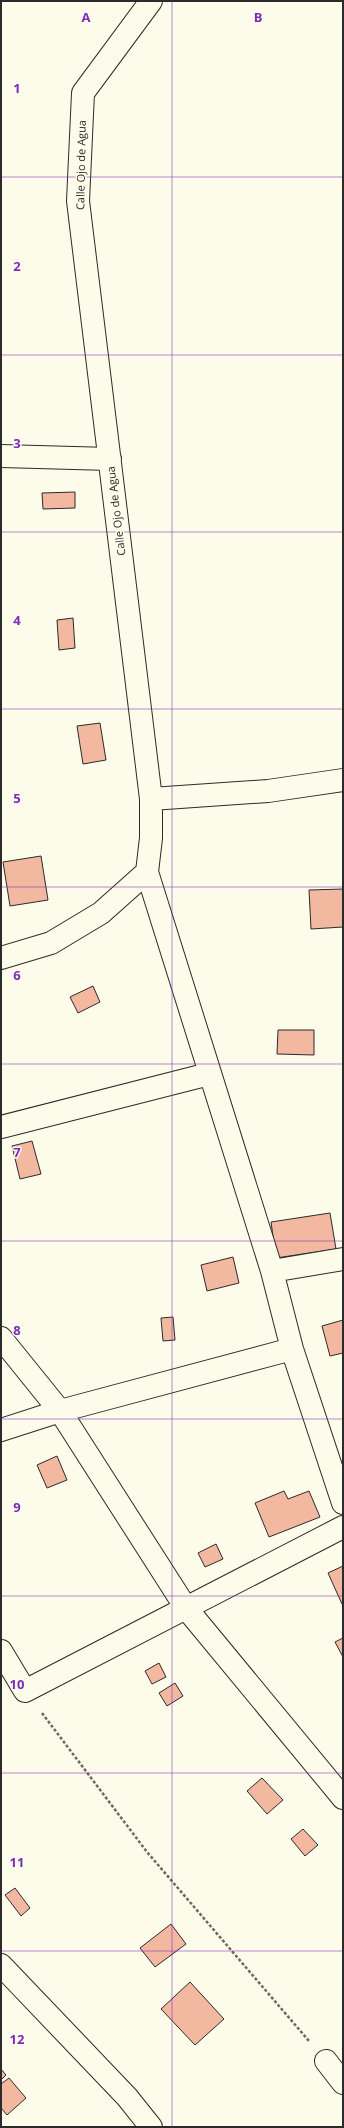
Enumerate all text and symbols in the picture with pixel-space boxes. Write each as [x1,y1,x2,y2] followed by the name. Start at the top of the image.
[82,8,91,26] text: A
[254,8,263,26] text: B
[13,79,21,97] text: 1
[72,120,89,210] street label: Calle Ojo de Agua
[13,257,21,275] text: 2
[13,434,21,452] text: 3
[103,465,128,557] street label: Calle Ojo de Agua
[13,611,21,629] text: 4
[13,789,21,807] text: 5
[13,966,21,984] text: 6
[13,1143,21,1161] text: 7
[13,1321,21,1339] text: 8
[13,1498,21,1516] text: 9
[10,1675,24,1693] text: 10
[10,1853,24,1871] text: 11
[10,2030,25,2048] text: 12

